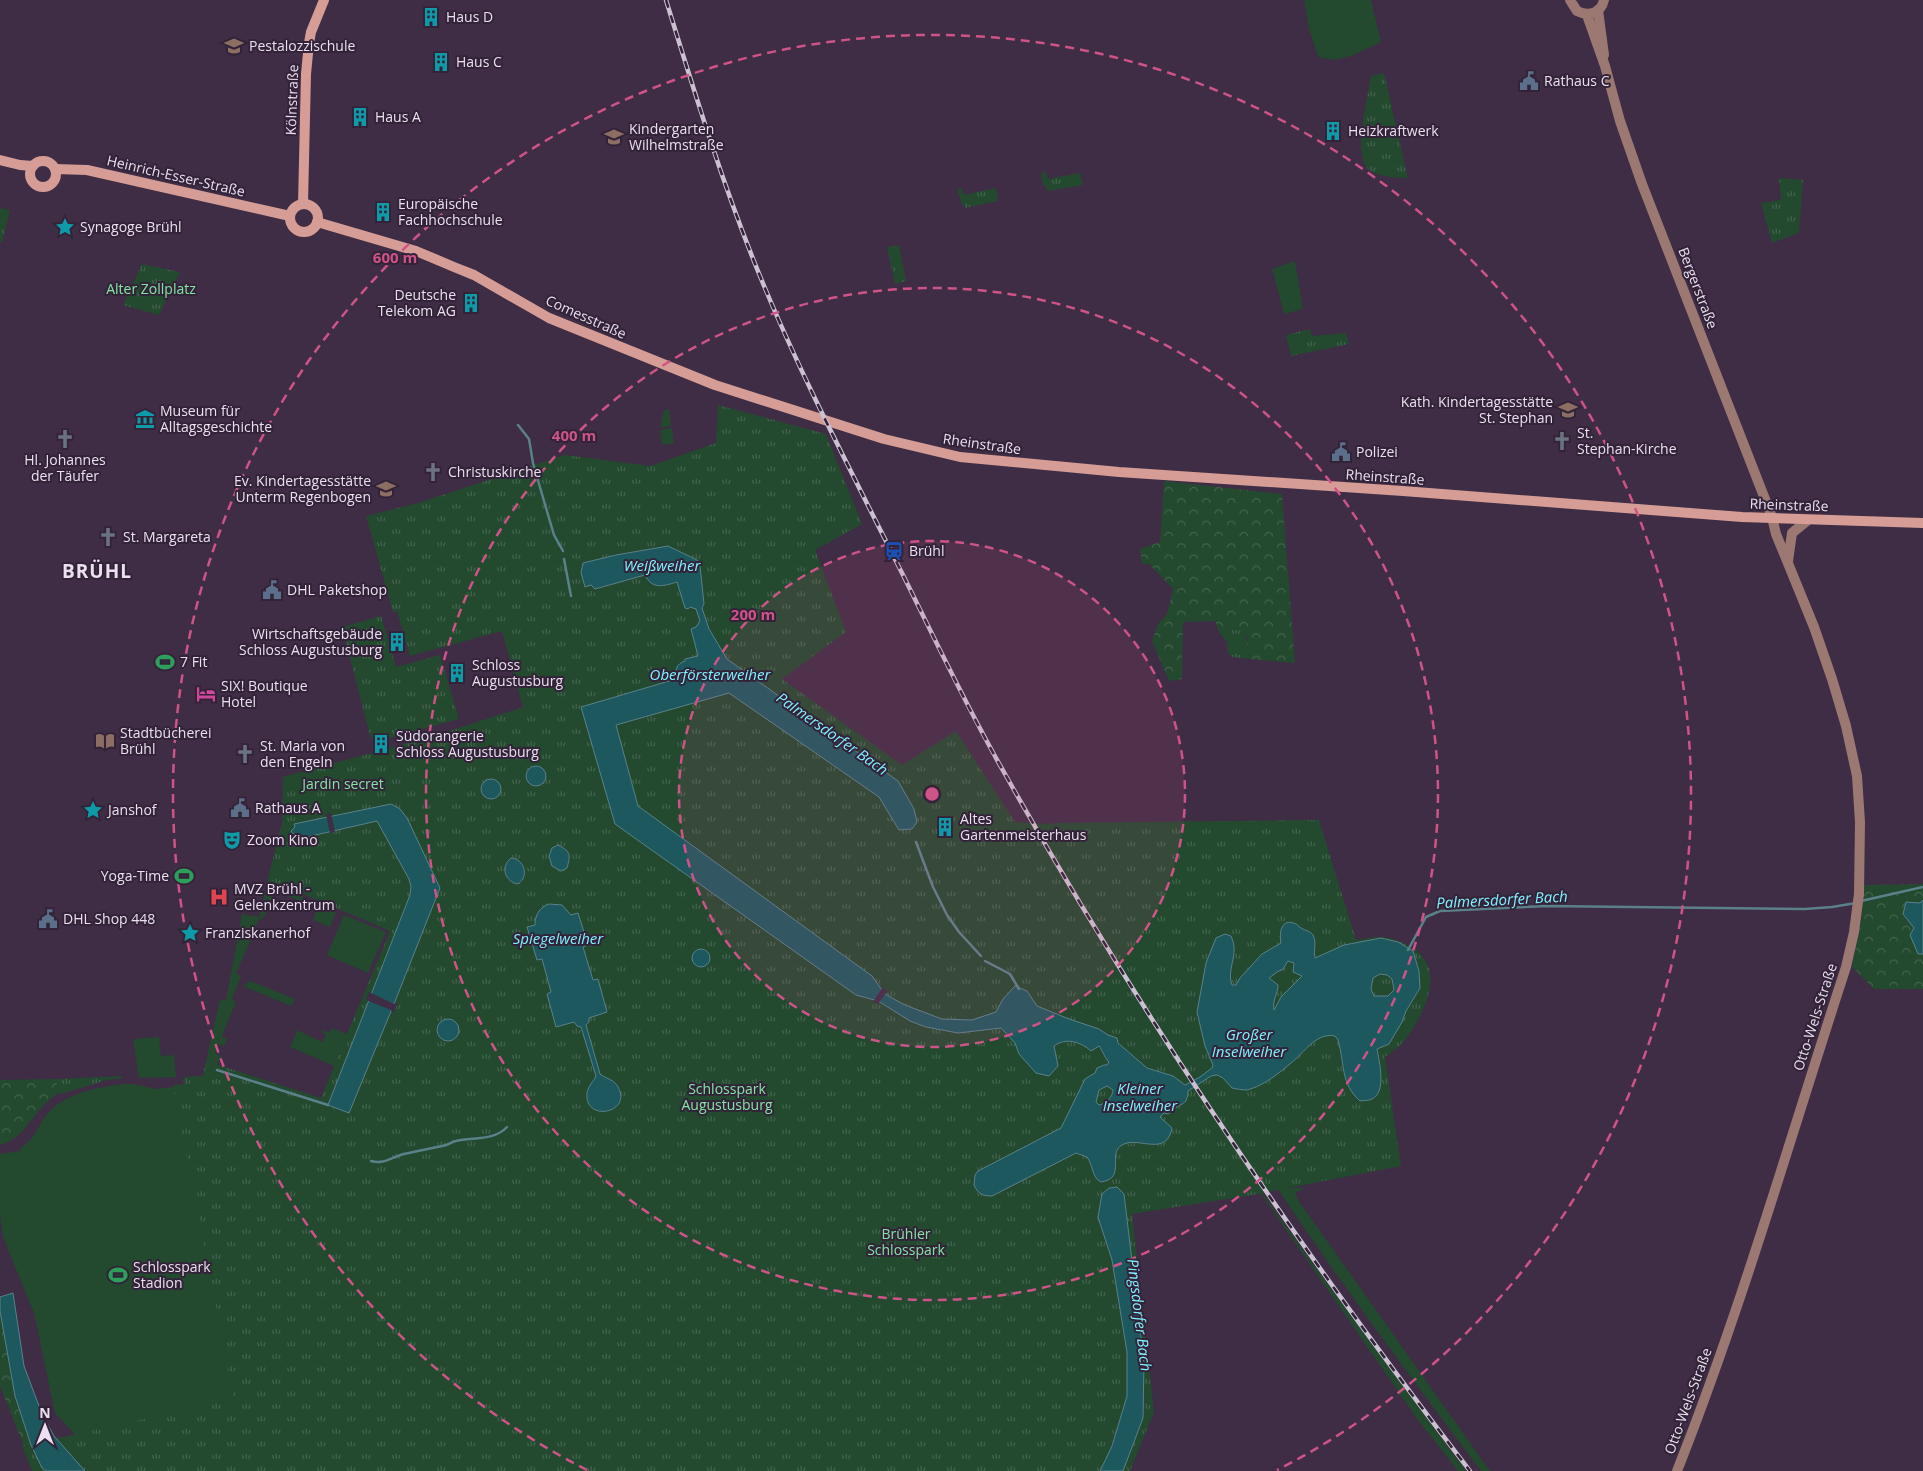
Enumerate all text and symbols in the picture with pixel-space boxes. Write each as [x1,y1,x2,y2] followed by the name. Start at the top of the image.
[420,6,442,28] building icon: Haus D
[446,7,493,26] place label: Haus D
[223,35,245,57] school or university icon: Pestalozzischule
[249,36,355,55] place label: Pestalozzischule
[430,51,452,73] building icon: Haus C
[456,52,502,71] place label: Haus C
[281,64,302,136] street label: Kölnstraße
[1518,70,1540,92] public building icon: Rathaus C
[1544,71,1610,90] place label: Rathaus C
[349,106,371,128] building icon: Haus A
[375,107,421,126] place label: Haus A
[629,119,724,154] place label: Kindergarten Wilhelmstraße
[1322,120,1344,142] building icon: Heizkraftwerk
[1348,121,1439,140] place label: Heizkraftwerk
[603,126,625,148] school or university icon: Kindergarten Wilhelmstraße
[105,150,247,201] street label: Heinrich-Esser-Straße
[398,194,503,229] place label: Europäische Fachhochschule
[372,201,394,223] building icon: Europäische Fachhochschule
[54,216,76,238] place icon: Synagoge Brühl
[80,217,182,236] place label: Synagoge Brühl
[1674,244,1723,331] street label: Bergerstraße
[373,247,417,267] text: 600 m
[106,279,196,298] park label: Alter Zollplatz
[378,285,456,320] place label: Deutsche Telekom AG
[543,290,630,343] street label: Comesstraße
[460,292,482,314] building icon: Deutsche Telekom AG
[1401,392,1553,427] place label: Kath. Kindertagesstätte St. Stephan
[1557,399,1579,421] school or university icon: Kath. Kindertagesstätte St. Stephan
[160,401,272,436] place label: Museum für Alltagsgeschichte
[134,408,156,430] museum icon: Museum für Alltagsgeschichte
[1577,423,1677,458] place label: St. Stephan-Kirche
[552,425,596,445] text: 400 m
[54,428,76,450] church icon: Hl. Johannes der Täufer
[942,429,1023,458] street label: Rheinstraße
[1551,430,1573,452] church icon: St. Stephan-Kirche
[1330,441,1352,463] public building icon: Polizei
[1356,442,1398,461] place label: Polizei
[24,450,106,485] place label: Hl. Johannes der Täufer
[422,461,444,483] church icon: Christuskirche
[448,462,541,481] place label: Christuskirche
[1345,464,1425,489] street label: Rheinstraße
[234,471,371,506] place label: Ev. Kindertagesstätte Unterm Regenbogen
[375,478,397,500] school or university icon: Ev. Kindertagesstätte Unterm Regenbogen
[1749,494,1829,515] street label: Rheinstraße
[97,526,119,548] church icon: St. Margareta
[123,527,211,546] place label: St. Margareta
[883,540,905,562] station icon: Brühl
[909,541,944,560] place label: Brühl
[624,555,701,575] water label: Weißweiher
[62,558,132,584] district label: BRÜHL
[261,579,283,601] public building icon: DHL Paketshop
[287,580,387,599] place label: DHL Paketshop
[731,604,775,624] text: 200 m
[239,624,382,659] place label: Wirtschaftsgebäude Schloss Augustusburg
[386,631,408,653] building icon: Wirtschaftsgebäude Schloss Augustusburg
[154,651,176,673] sports icon: 7 Fit
[180,652,207,671] place label: 7 Fit
[472,655,563,690] place label: Schloss Augustusburg
[446,662,468,684] building icon: Schloss Augustusburg
[650,664,771,684] water label: Oberförsterweiher
[221,676,308,711] place label: SIX! Boutique Hotel
[195,683,217,705] hotel icon: SIX! Boutique Hotel
[773,687,892,779] water label: Palmersdorfer Bach
[120,723,211,758] place label: Stadtbücherei Brühl
[396,726,539,761] place label: Südorangerie Schloss Augustusburg
[94,730,116,752] library icon: Stadtbücherei Brühl
[370,733,392,755] building icon: Südorangerie Schloss Augustusburg
[260,736,345,771] place label: St. Maria von den Engeln
[234,743,256,765] church icon: St. Maria von den Engeln
[300,774,384,793] park label: Jardin secret
[923,785,941,803] centre of rings
[229,797,251,819] public building icon: Rathaus A
[255,798,321,817] place label: Rathaus A
[82,799,104,821] place icon: Janshof
[106,800,158,819] place label: Janshof
[960,809,1087,844] place label: Altes Gartenmeisterhaus
[934,816,956,838] building icon: Altes Gartenmeisterhaus
[221,829,243,851] theatre icon: Zoom Kino
[247,830,318,849] place label: Zoom Kino
[173,865,195,887] sports icon: Yoga-Time
[101,866,169,885] place label: Yoga-Time
[234,879,335,914] place label: MVZ Brühl - Gelenkzentrum
[208,886,230,908] hospital icon: MVZ Brühl - Gelenkzentrum
[1436,886,1568,912] water label: Palmersdorfer Bach
[37,908,59,930] public building icon: DHL Shop 448
[63,909,155,928] place label: DHL Shop 448
[179,922,201,944] place icon: Franziskanerhof
[205,923,311,942] place label: Franziskanerhof
[513,928,604,948] water label: Spiegelweiher
[1788,961,1841,1073] street label: Otto-Wels-Straße
[1212,1024,1287,1061] water label: Großer Inselweiher
[1103,1078,1178,1115] water label: Kleiner Inselweiher
[681,1079,773,1114] park label: Schlosspark Augustusburg
[867,1224,945,1259] park label: Brühler Schlosspark
[133,1257,211,1292] place label: Schlosspark Stadion
[1123,1258,1157,1372] water label: Pingsdorfer Bach
[107,1264,129,1286] sports icon: Schlosspark Stadion
[1659,1345,1716,1457] street label: Otto-Wels-Straße
[20,1401,70,1451] north arrow
[39,1403,51,1422] text: N

